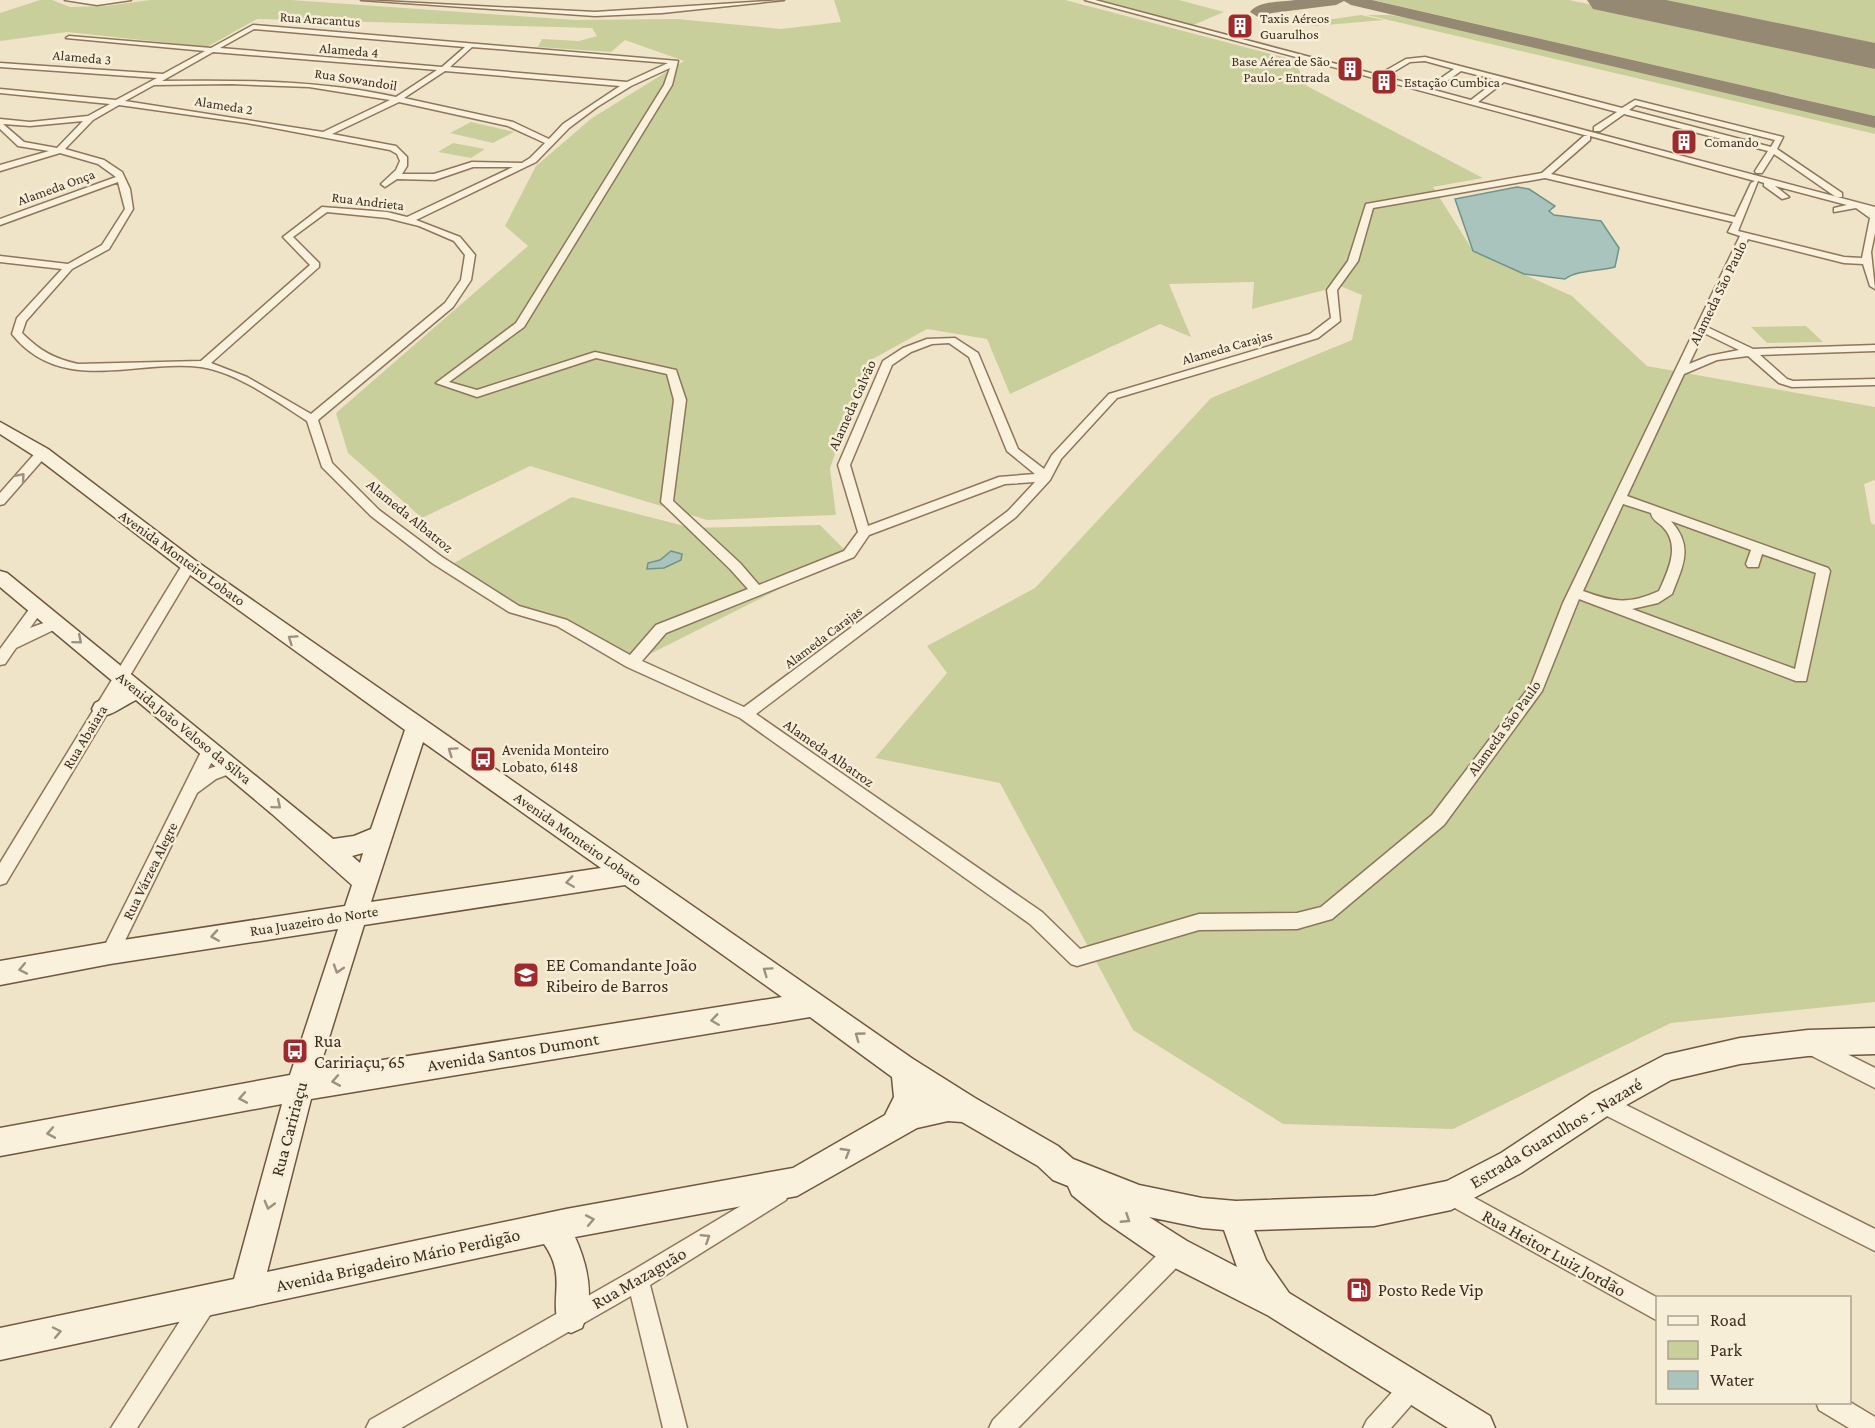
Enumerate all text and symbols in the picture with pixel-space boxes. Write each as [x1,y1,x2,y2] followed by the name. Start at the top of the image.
[279,8,361,30] street label: Rua Aracantus
[1260,10,1329,42] place label: Taxis Aéreos Guarulhos
[1225,11,1255,41] building icon: Taxis Aéreos Guarulhos
[319,39,379,61] street label: Alameda 4
[52,46,112,68] street label: Alameda 3
[1231,53,1331,85] place label: Base Aérea de São Paulo - Entrada
[1335,54,1365,84] building icon: Base Aérea de São Paulo - Entrada
[314,65,399,93] street label: Rua Sowandoil
[1369,67,1399,97] building icon: Estação Cumbica
[1404,74,1501,90] place label: Estação Cumbica
[194,93,255,118] street label: Alameda 2
[1669,127,1699,157] building icon: Comando
[1704,134,1759,150] place label: Comando
[15,165,97,208] street label: Alameda Onça
[331,189,406,213] street label: Rua Andrieta
[1686,238,1750,348] street label: Alameda São Paulo
[1180,326,1274,368] street label: Alameda Carajas
[825,357,879,453] street label: Alameda Galvão
[14,473,25,484] one-way arrow
[364,476,456,556] street label: Alameda Albatroz
[116,507,248,609] street label: Avenida Monteiro Lobato
[781,603,866,672] street label: Alameda Carajas
[71,633,82,644] one-way arrow
[288,635,299,646] one-way arrow
[113,669,255,788] street label: Avenida João Veloso da Silva
[1464,677,1544,779] street label: Alameda São Paulo
[60,702,110,772] street label: Rua Abaiara
[781,716,877,790] street label: Alameda Albatroz
[502,742,609,775] place label: Avenida Monteiro Lobato, 6148
[468,744,498,774] bus stop icon: Avenida Monteiro Lobato, 6148
[447,747,458,758] one-way arrow
[511,789,645,889] street label: Avenida Monteiro Lobato
[270,797,281,808] one-way arrow
[119,819,182,923] street label: Rua Várzea Alegre
[566,876,575,888] one-way arrow
[249,903,380,940] street label: Rua Juazeiro do Norte
[211,929,221,942] one-way arrow
[546,955,697,996] place label: EE Comandante João Ribeiro de Barros
[511,960,541,990] school or university icon: EE Comandante João Ribeiro de Barros
[18,962,28,975] one-way arrow
[333,963,345,974] one-way arrow
[762,967,773,978] one-way arrow
[711,1013,720,1025] one-way arrow
[426,1028,601,1075] street label: Avenida Santos Dumont
[314,1031,405,1072] place label: Rua Caririaçu, 65
[854,1032,865,1043] one-way arrow
[280,1036,310,1066] bus stop icon: Rua Caririaçu, 65
[332,1074,342,1087] one-way arrow
[1466,1074,1646,1192] street label: Estrada Guarulhos - Nazaré
[267,1079,311,1179] street label: Rua Caririaçu
[238,1091,248,1104] one-way arrow
[46,1126,56,1139] one-way arrow
[840,1148,850,1159] one-way arrow
[264,1199,276,1210] one-way arrow
[1479,1205,1629,1301] street label: Rua Heitor Luiz Jordão
[1119,1212,1130,1223] one-way arrow
[585,1214,595,1227] one-way arrow
[274,1224,522,1296] street label: Avenida Brigadeiro Mário Perdigão
[700,1234,710,1246] one-way arrow
[588,1243,690,1313] street label: Rua Mazaguão
[1344,1275,1374,1305] fuel station icon: Posto Rede Vip
[1378,1280,1483,1300] place label: Posto Rede Vip
[1656,1296,1851,1404] legend
[1710,1310,1747,1330] text: Road
[52,1327,62,1340] one-way arrow
[1710,1340,1742,1360] text: Park
[1710,1370,1755,1390] text: Water

